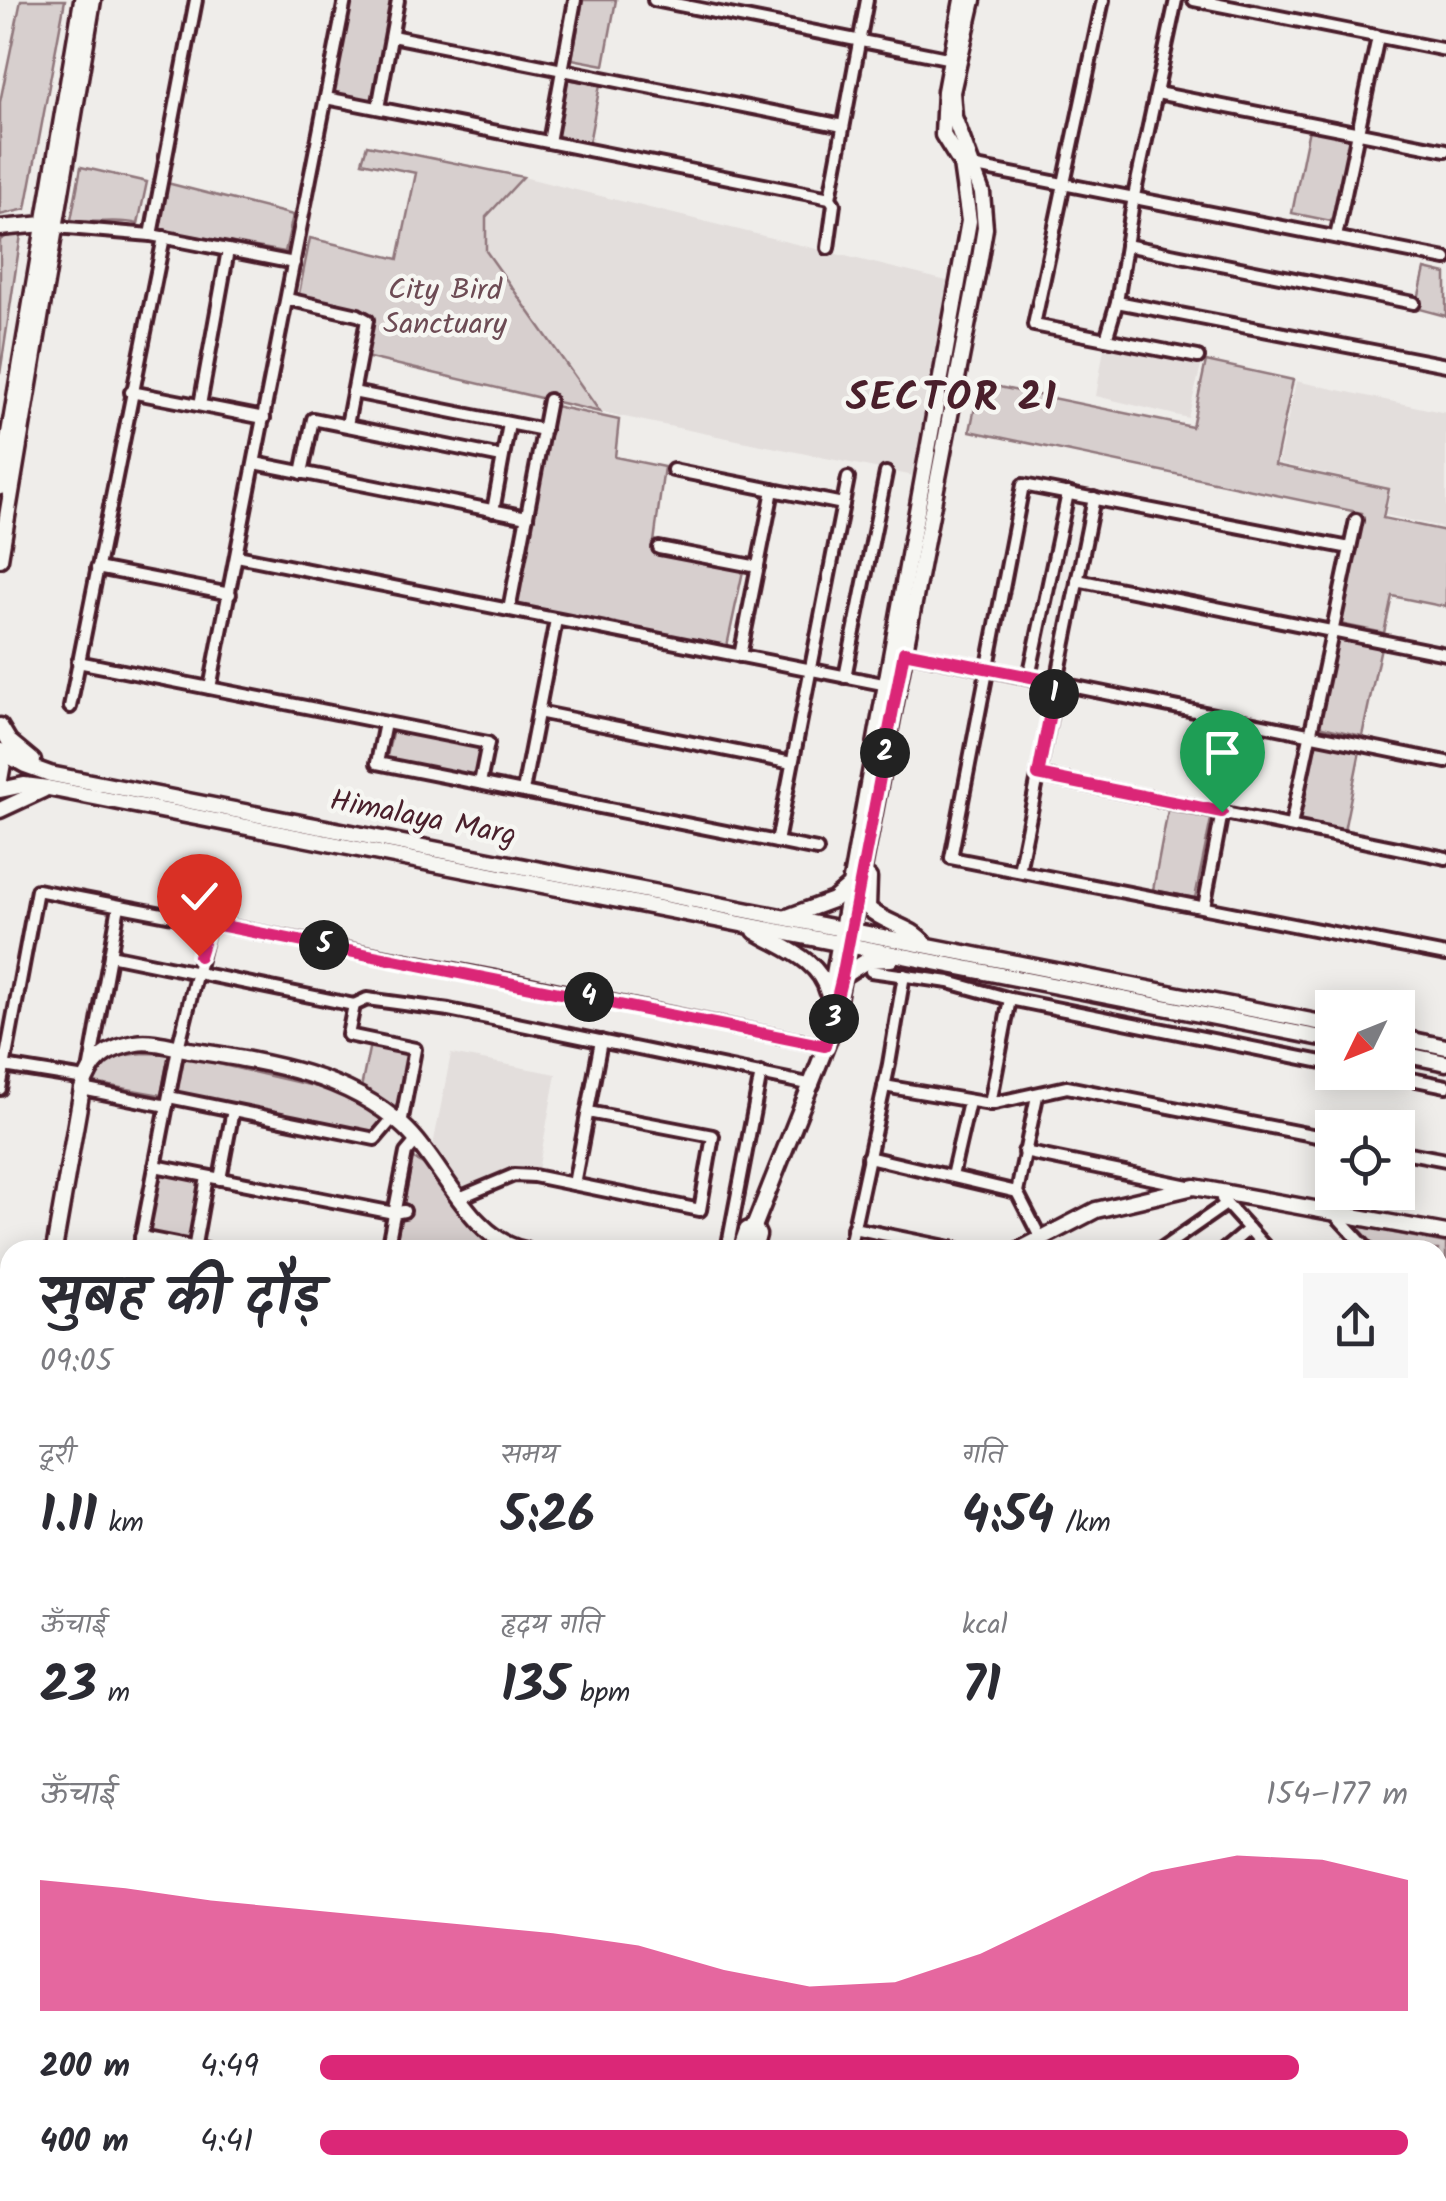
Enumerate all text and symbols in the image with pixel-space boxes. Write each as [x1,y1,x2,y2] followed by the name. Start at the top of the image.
[383,267,508,349] park label: City Bird Sanctuary
[846,367,1058,431] district label: SECTOR 21
[1029,669,1079,719] pin: 1
[1050,671,1058,716] text: 1
[1180,710,1265,813] pin
[1195,725,1250,780] icon: arrive
[860,728,910,778] pin: 2
[877,730,893,775] text: 2
[326,777,520,861] street label: Himalaya Marg
[157,854,242,957] pin
[172,869,227,924] icon: check
[299,920,349,970] pin: 5
[317,922,331,967] text: 5
[564,972,614,1022] pin: 4
[581,974,597,1019] text: 4
[1315,990,1415,1090] north arrow
[1315,990,1415,1210] map controls
[809,994,859,1044] pin: 3
[826,996,842,1041] text: 3
[1315,1110,1415,1210] button: locate
[40,1256,321,1343] text: सुबह की दौड़
[1303,1273,1408,1378] button: share
[40,1337,113,1388] text: 09:05
[40,1433,74,1478] text: दूरी
[501,1433,557,1478] text: समय
[962,1433,1004,1478] text: गति
[40,1478,97,1558] text: 1.11
[501,1478,595,1558] text: 5:26
[962,1478,1054,1558] text: 4:54
[97,1501,144,1546] text: km
[1054,1501,1111,1546] text: /km
[40,1603,107,1648] text: ऊँचाई
[501,1603,601,1648] text: हृदय गति
[962,1603,1008,1648] text: kcal
[40,1648,97,1728] text: 23
[501,1648,569,1728] text: 135
[962,1648,1001,1728] text: 71
[97,1671,130,1716] text: m
[569,1671,630,1716] text: bpm
[40,1770,116,1821] text: ऊँचाई
[1266,1770,1408,1821] text: 154–177 m
[40,2042,130,2093] text: 200 m
[200,2042,259,2093] text: 4:49
[40,2117,129,2168] text: 400 m
[200,2117,253,2168] text: 4:41

